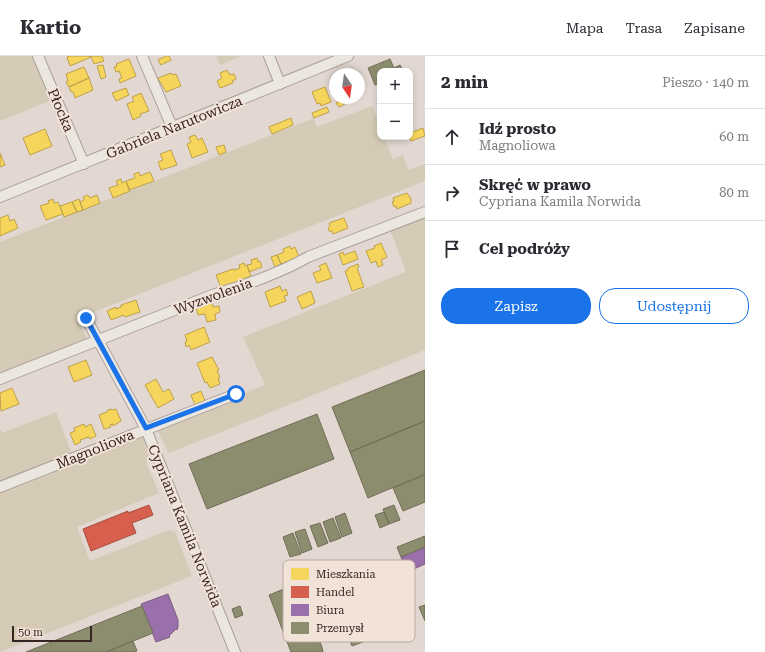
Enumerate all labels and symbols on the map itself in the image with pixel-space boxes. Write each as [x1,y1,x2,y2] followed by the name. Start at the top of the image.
[329,68,365,104] north arrow
[45,86,77,135] street label: Płocka
[104,92,245,162] street label: Gabriela Narutowicza
[172,274,255,318] street label: Wyzwolenia
[77,309,95,327] route end
[227,385,245,403] route start
[54,426,137,472] street label: Magnoliowa
[145,442,225,610] street label: Cypriana Kamila Norwida
[283,560,415,642] legend
[316,568,375,581] text: Mieszkania
[316,586,355,599] text: Handel
[316,604,344,617] text: Biura
[316,622,364,635] text: Przemysł
[12,624,92,643] scale bar

